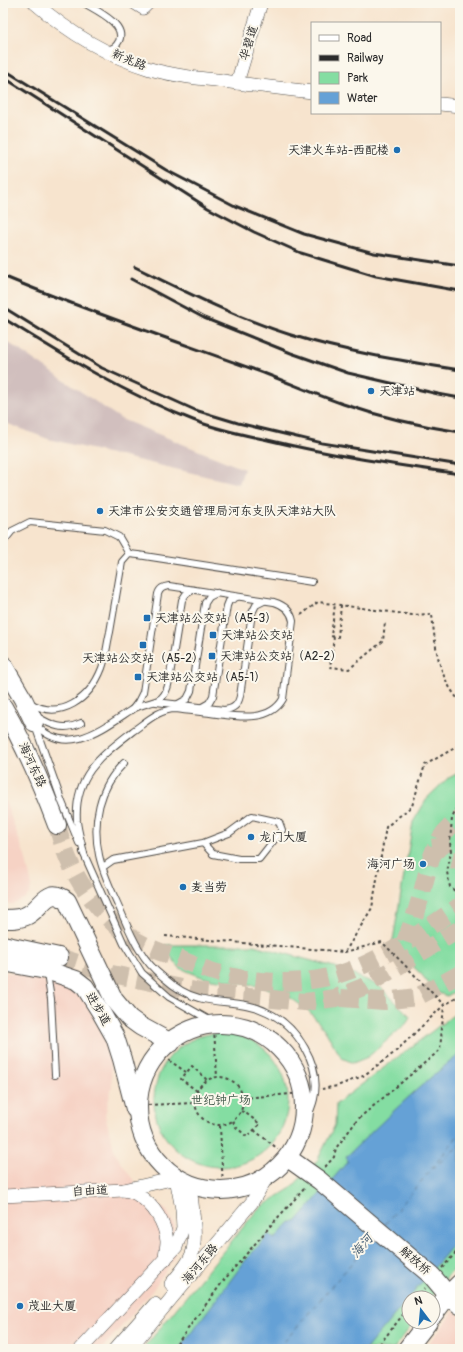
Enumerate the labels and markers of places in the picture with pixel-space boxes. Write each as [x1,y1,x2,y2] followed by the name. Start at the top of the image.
[288,143,389,158] place label: 天津火车站-西配楼
[392,145,402,155] marker: 天津火车站-西配楼
[379,384,415,399] place label: 天津站
[366,386,376,396] marker: 天津站
[108,504,336,519] place label: 天津市公安交通管理局河东支队天津站大队
[95,506,105,516] marker: 天津市公安交通管理局河东支队天津站大队
[155,611,277,626] place label: 天津站公交站（A5-3）
[142,613,152,623] marker: 天津站公交站（A5-3）
[221,628,293,643] place label: 天津站公交站
[208,630,218,640] marker: 天津站公交站
[138,640,148,650] marker: 天津站公交站（A5-2）
[220,649,342,664] place label: 天津站公交站（A2-2）
[82,651,204,666] place label: 天津站公交站（A5-2）
[207,651,217,661] marker: 天津站公交站（A2-2）
[146,670,266,685] place label: 天津站公交站（A5-1）
[133,672,143,682] marker: 天津站公交站（A5-1）
[259,830,307,845] place label: 龙门大厦
[246,832,256,842] marker: 龙门大厦
[367,857,415,872] place label: 海河广场
[418,859,428,869] marker: 海河广场
[191,880,227,895] place label: 麦当劳
[178,882,188,892] marker: 麦当劳
[28,1299,76,1314] place label: 茂业大厦
[15,1301,25,1311] marker: 茂业大厦

